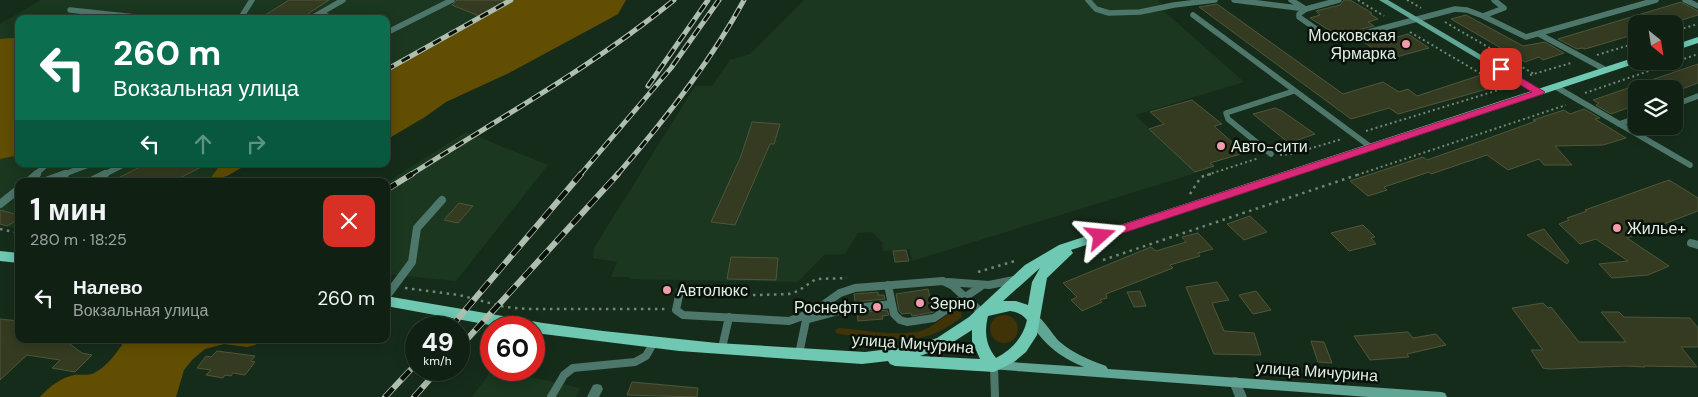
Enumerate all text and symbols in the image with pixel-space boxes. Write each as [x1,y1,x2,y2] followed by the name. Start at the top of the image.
[1628,15,1682,70] north arrow
[1628,15,1683,135] map controls
[1308,25,1396,64] place label: Московская Ярмарка
[113,30,221,76] text: 260 m
[30,35,95,100] icon: left
[1400,38,1412,50] marker: Московская Ярмарка
[1480,48,1522,90] pin
[1487,55,1515,83] icon: arrive
[113,74,299,103] text: Вокзальная улица
[1628,80,1683,135] button: layers
[136,130,164,158] icon: left
[189,130,217,158] icon: ahead
[242,130,270,158] icon: right
[1231,136,1308,157] place label: Авто-сити
[1215,140,1227,152] marker: Авто-сити
[30,190,107,229] text: 1 мин
[323,195,375,247] button: close
[1074,209,1126,261] position arrow
[1627,218,1686,239] place label: Жилье+
[1611,222,1623,234] marker: Жилье+
[30,229,127,250] text: 280 m · 18:25
[73,275,143,300] text: Налево
[677,280,748,301] place label: Автолюкс
[30,284,58,312] icon: left
[661,284,673,296] marker: Автолюкс
[317,286,375,311] text: 260 m
[930,293,975,314] place label: Зерно
[794,297,867,318] place label: Роснефть
[914,297,926,309] marker: Зерно
[73,300,208,321] text: Вокзальная улица
[871,301,883,313] marker: Роснефть
[480,316,545,381] speed limit sign: 60
[421,326,454,359] text: 49
[851,329,975,358] street label: улица Мичурина
[423,353,452,369] text: km/h
[1255,357,1379,386] street label: улица Мичурина

